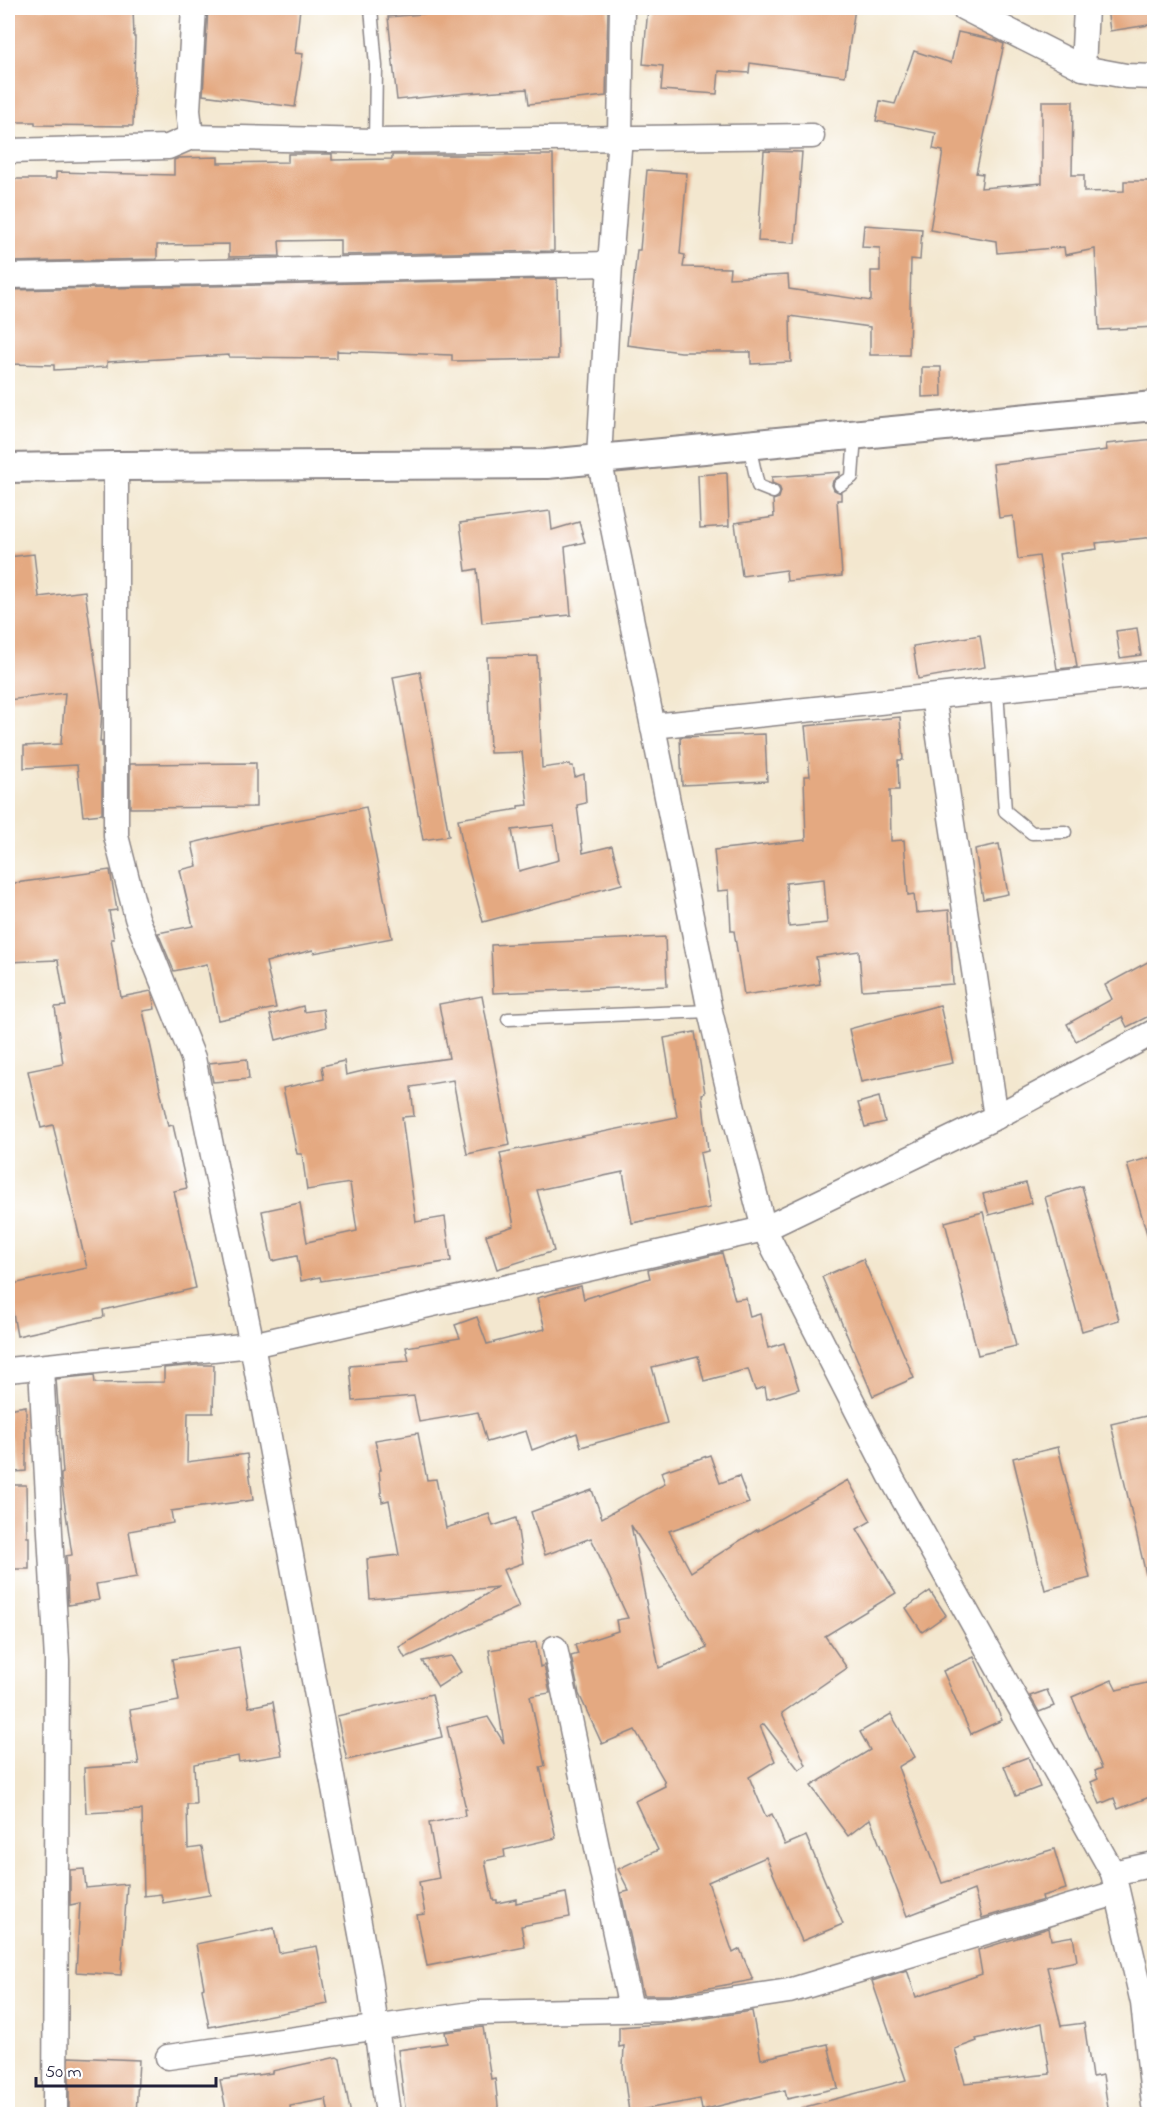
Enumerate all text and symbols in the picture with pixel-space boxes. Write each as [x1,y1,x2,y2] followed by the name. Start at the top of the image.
[36,2050,216,2088] scale bar
[45,2060,82,2086] text: 50 m

